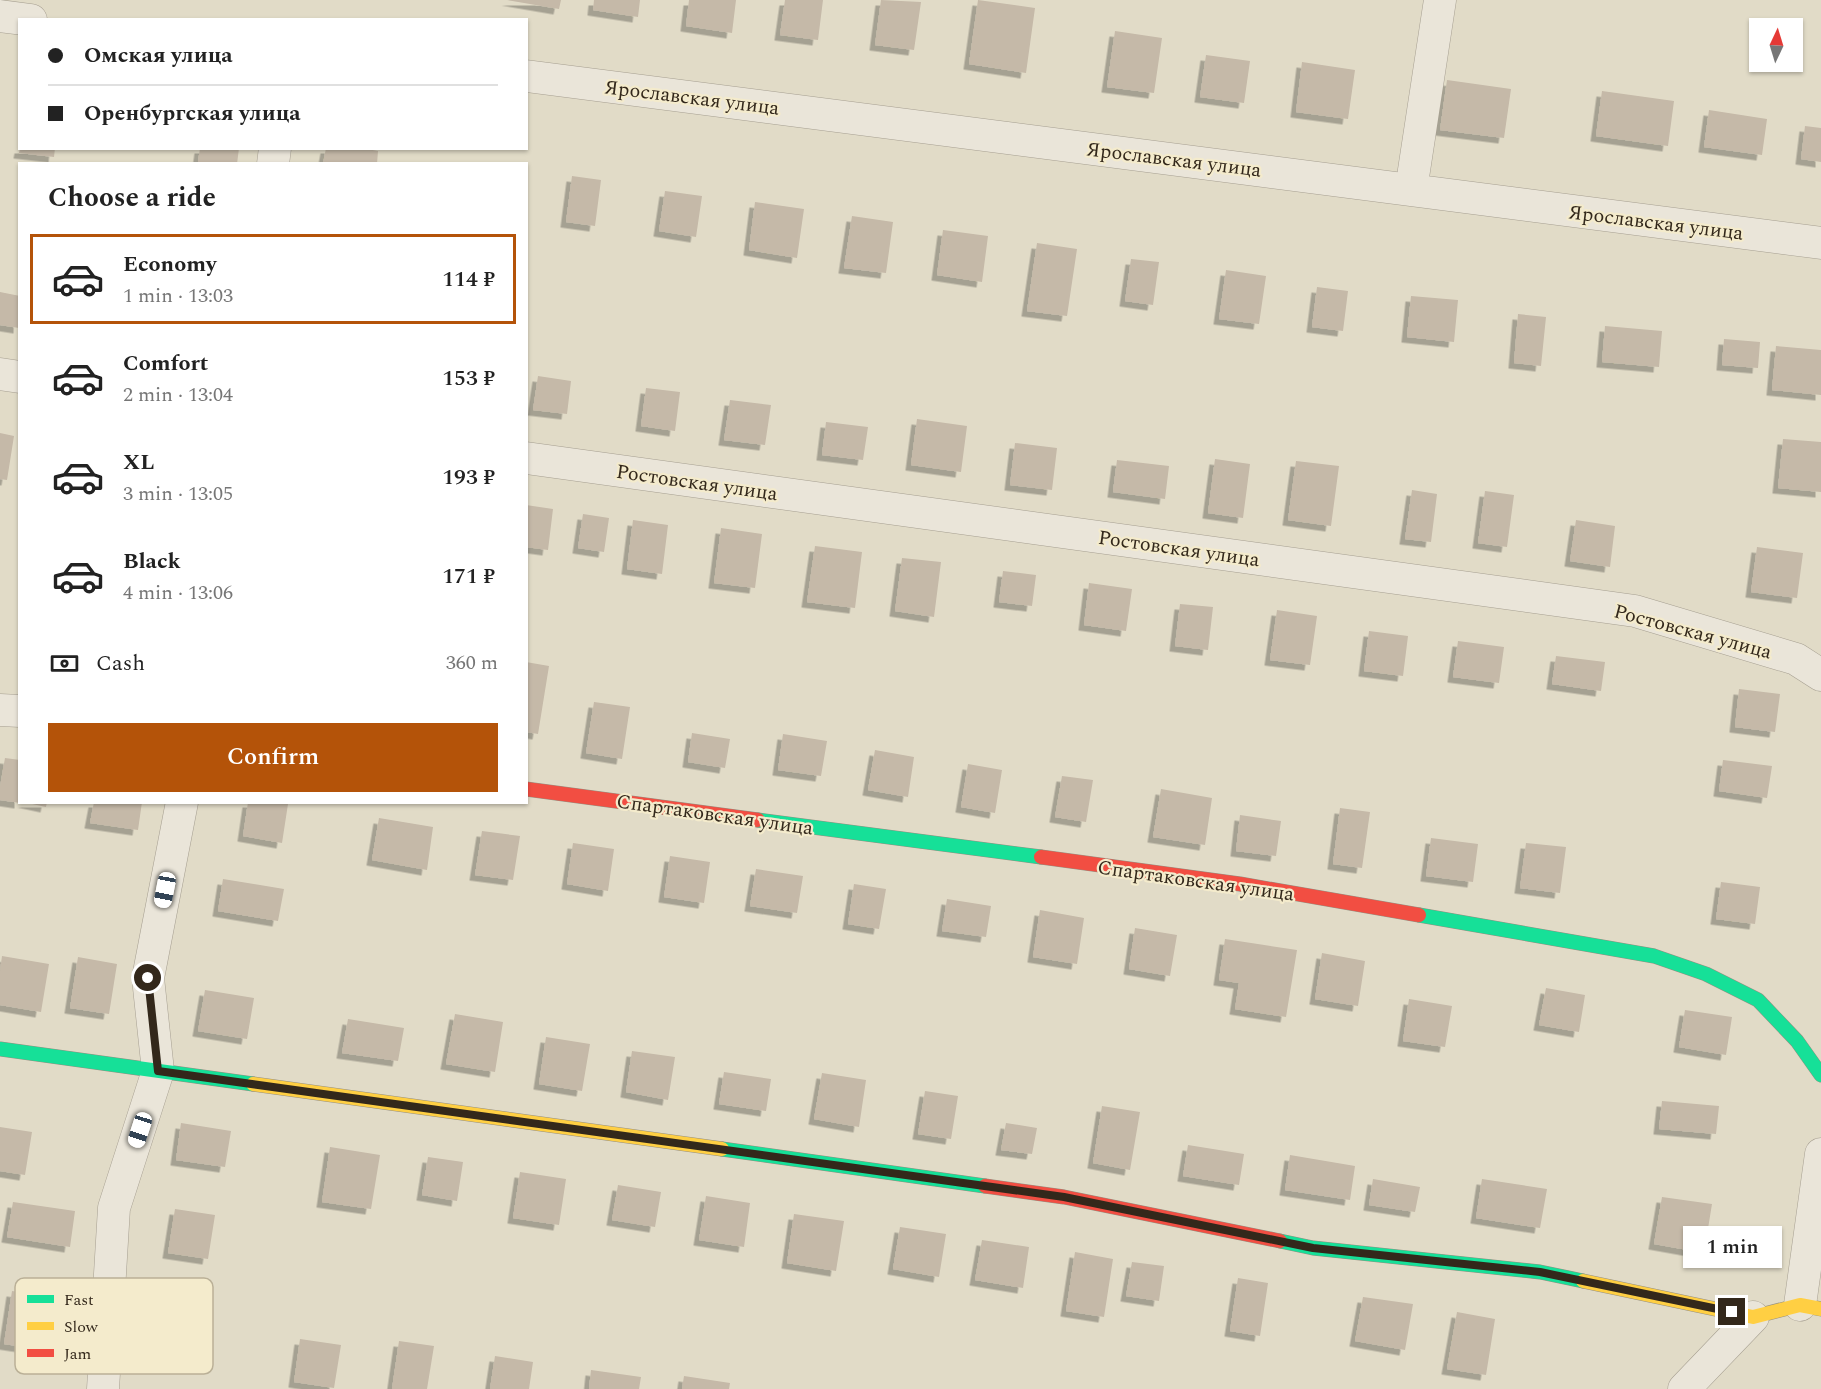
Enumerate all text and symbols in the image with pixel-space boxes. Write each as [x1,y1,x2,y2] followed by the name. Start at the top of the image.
[1749,18,1803,72] north arrow
[1749,18,1803,72] map controls
[84,39,233,72] text: Омская улица
[603,72,781,124] street label: Ярославская улица
[84,97,301,130] text: Оренбургская улица
[1085,134,1263,186] street label: Ярославская улица
[48,177,216,219] text: Choose a ride
[1567,197,1745,249] street label: Ярославская улица
[123,248,216,281] text: Economy
[51,252,105,306] icon: car
[442,263,495,296] text: 114 ₽
[123,281,233,311] text: 1 min · 13:03
[123,347,208,380] text: Comfort
[51,351,105,405] icon: car
[442,362,495,395] text: 153 ₽
[123,380,233,410] text: 2 min · 13:04
[123,446,154,479] text: XL
[51,450,105,504] icon: car
[614,457,780,509] street label: Ростовская улица
[442,461,495,494] text: 193 ₽
[123,479,233,509] text: 3 min · 13:05
[1096,523,1262,575] street label: Ростовская улица
[123,545,181,578] text: Black
[51,549,105,603] icon: car
[442,560,495,593] text: 171 ₽
[123,578,233,608] text: 4 min · 13:06
[1610,596,1775,668] street label: Ростовская улица
[48,647,81,680] icon: cash
[96,647,145,680] text: Cash
[446,648,498,678] text: 360 m
[48,723,498,792] button: Confirm
[615,786,815,844] street label: Спартаковская улица
[1096,852,1296,910] street label: Спартаковская улица
[153,871,177,909] car
[134,964,161,991] route start
[126,1110,154,1150] car
[1682,1225,1782,1267] callout: 1 min
[1707,1232,1758,1262] text: 1 min
[15,1278,213,1374] legend
[64,1288,94,1312] text: Fast
[1718,1298,1745,1325] route end
[64,1315,99,1339] text: Slow
[64,1342,92,1366] text: Jam

